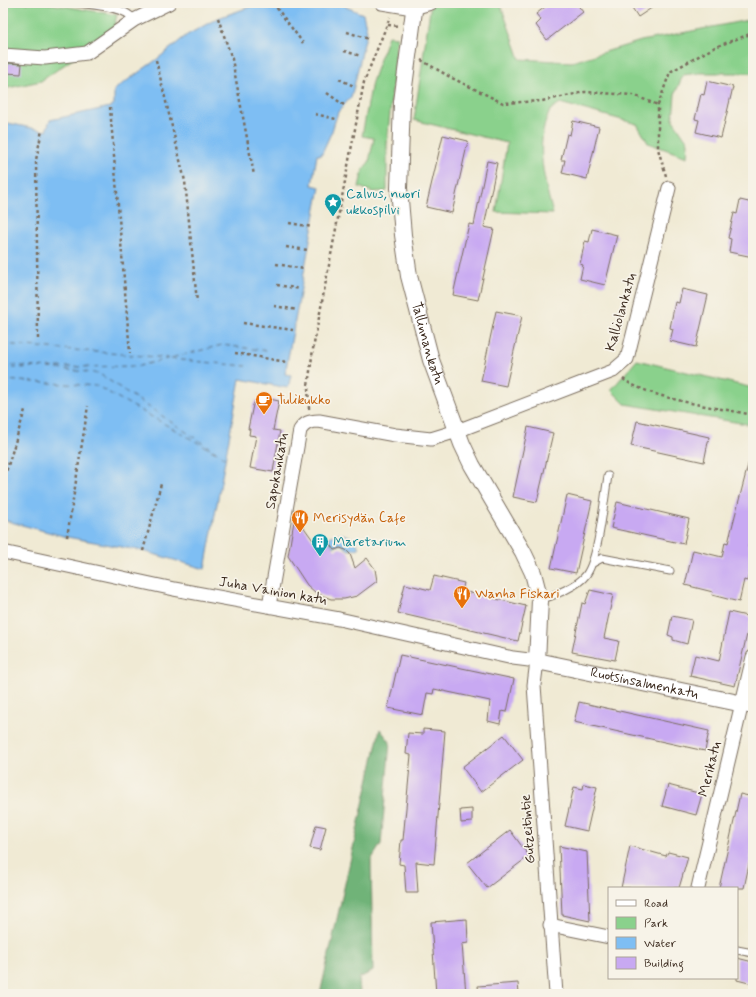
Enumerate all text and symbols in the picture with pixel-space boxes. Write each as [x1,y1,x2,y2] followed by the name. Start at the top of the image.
[346,185,420,219] place label: Calvus, nuori ukkospilvi
[323,192,343,217] place icon: Calvus, nuori ukkospilvi
[601,270,641,353] street label: Kalliolankatu
[407,300,448,387] street label: Tallinnankatu
[254,390,274,415] cafe icon: Tulikukko
[277,391,331,409] place label: Tulikukko
[261,431,293,511] street label: Sapokankatu
[290,508,310,533] restaurant icon: Merisydän Cafe
[313,509,406,527] place label: Merisydän Cafe
[310,532,330,557] building icon: Maretarium
[333,533,406,551] place label: Maretarium
[218,573,329,609] street label: Juha Vainion katu
[452,584,472,609] restaurant icon: Wanha Fiskari
[475,585,560,603] place label: Wanha Fiskari
[589,663,701,704] street label: Ruotsinsalmenkatu
[694,739,726,799] street label: Merikatu
[517,794,539,864] street label: Gutzeitintie
[608,887,738,979] legend
[644,896,668,912] text: Road
[644,916,668,932] text: Park
[644,936,676,952] text: Water
[644,956,684,973] text: Building

